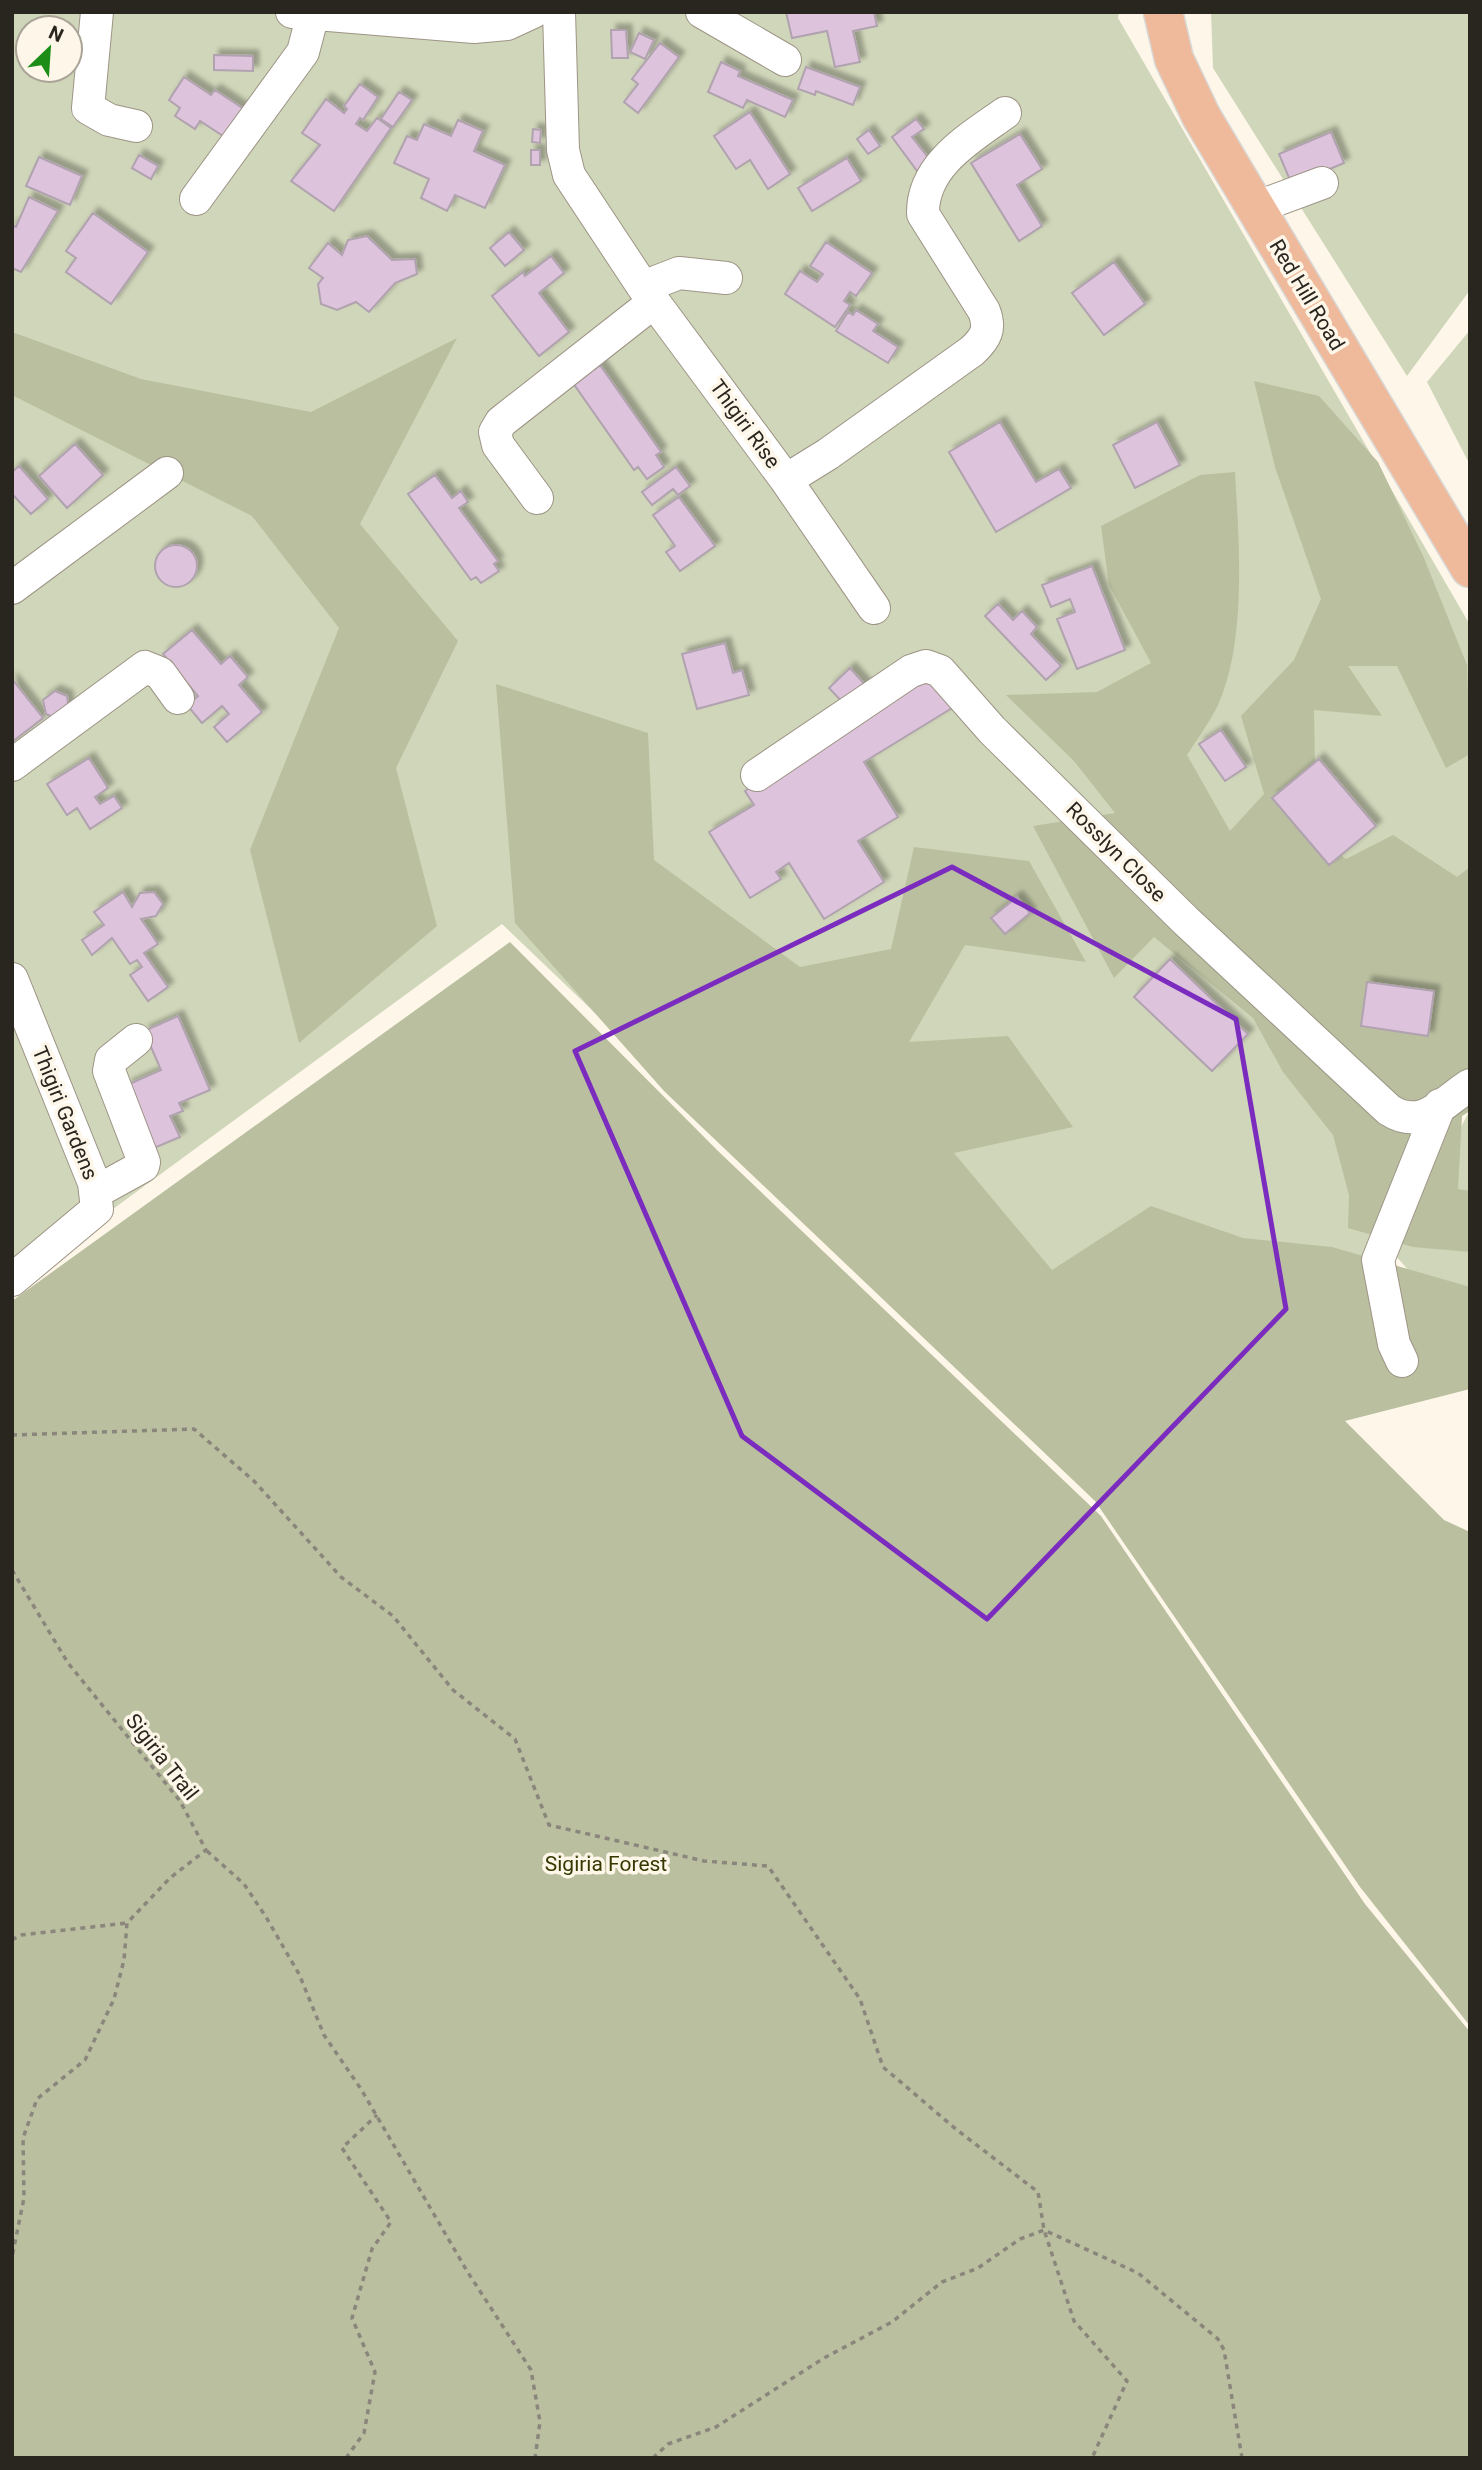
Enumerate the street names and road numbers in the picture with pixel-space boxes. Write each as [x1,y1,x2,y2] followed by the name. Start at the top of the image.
[1265,235,1349,355] street label: Red Hill Road
[705,375,785,473] street label: Thigiri Rise
[1061,797,1171,907] street label: Rosslyn Close
[27,1043,103,1183] street label: Thigiri Gardens
[121,1709,203,1805] street label: Sigiria Trail

